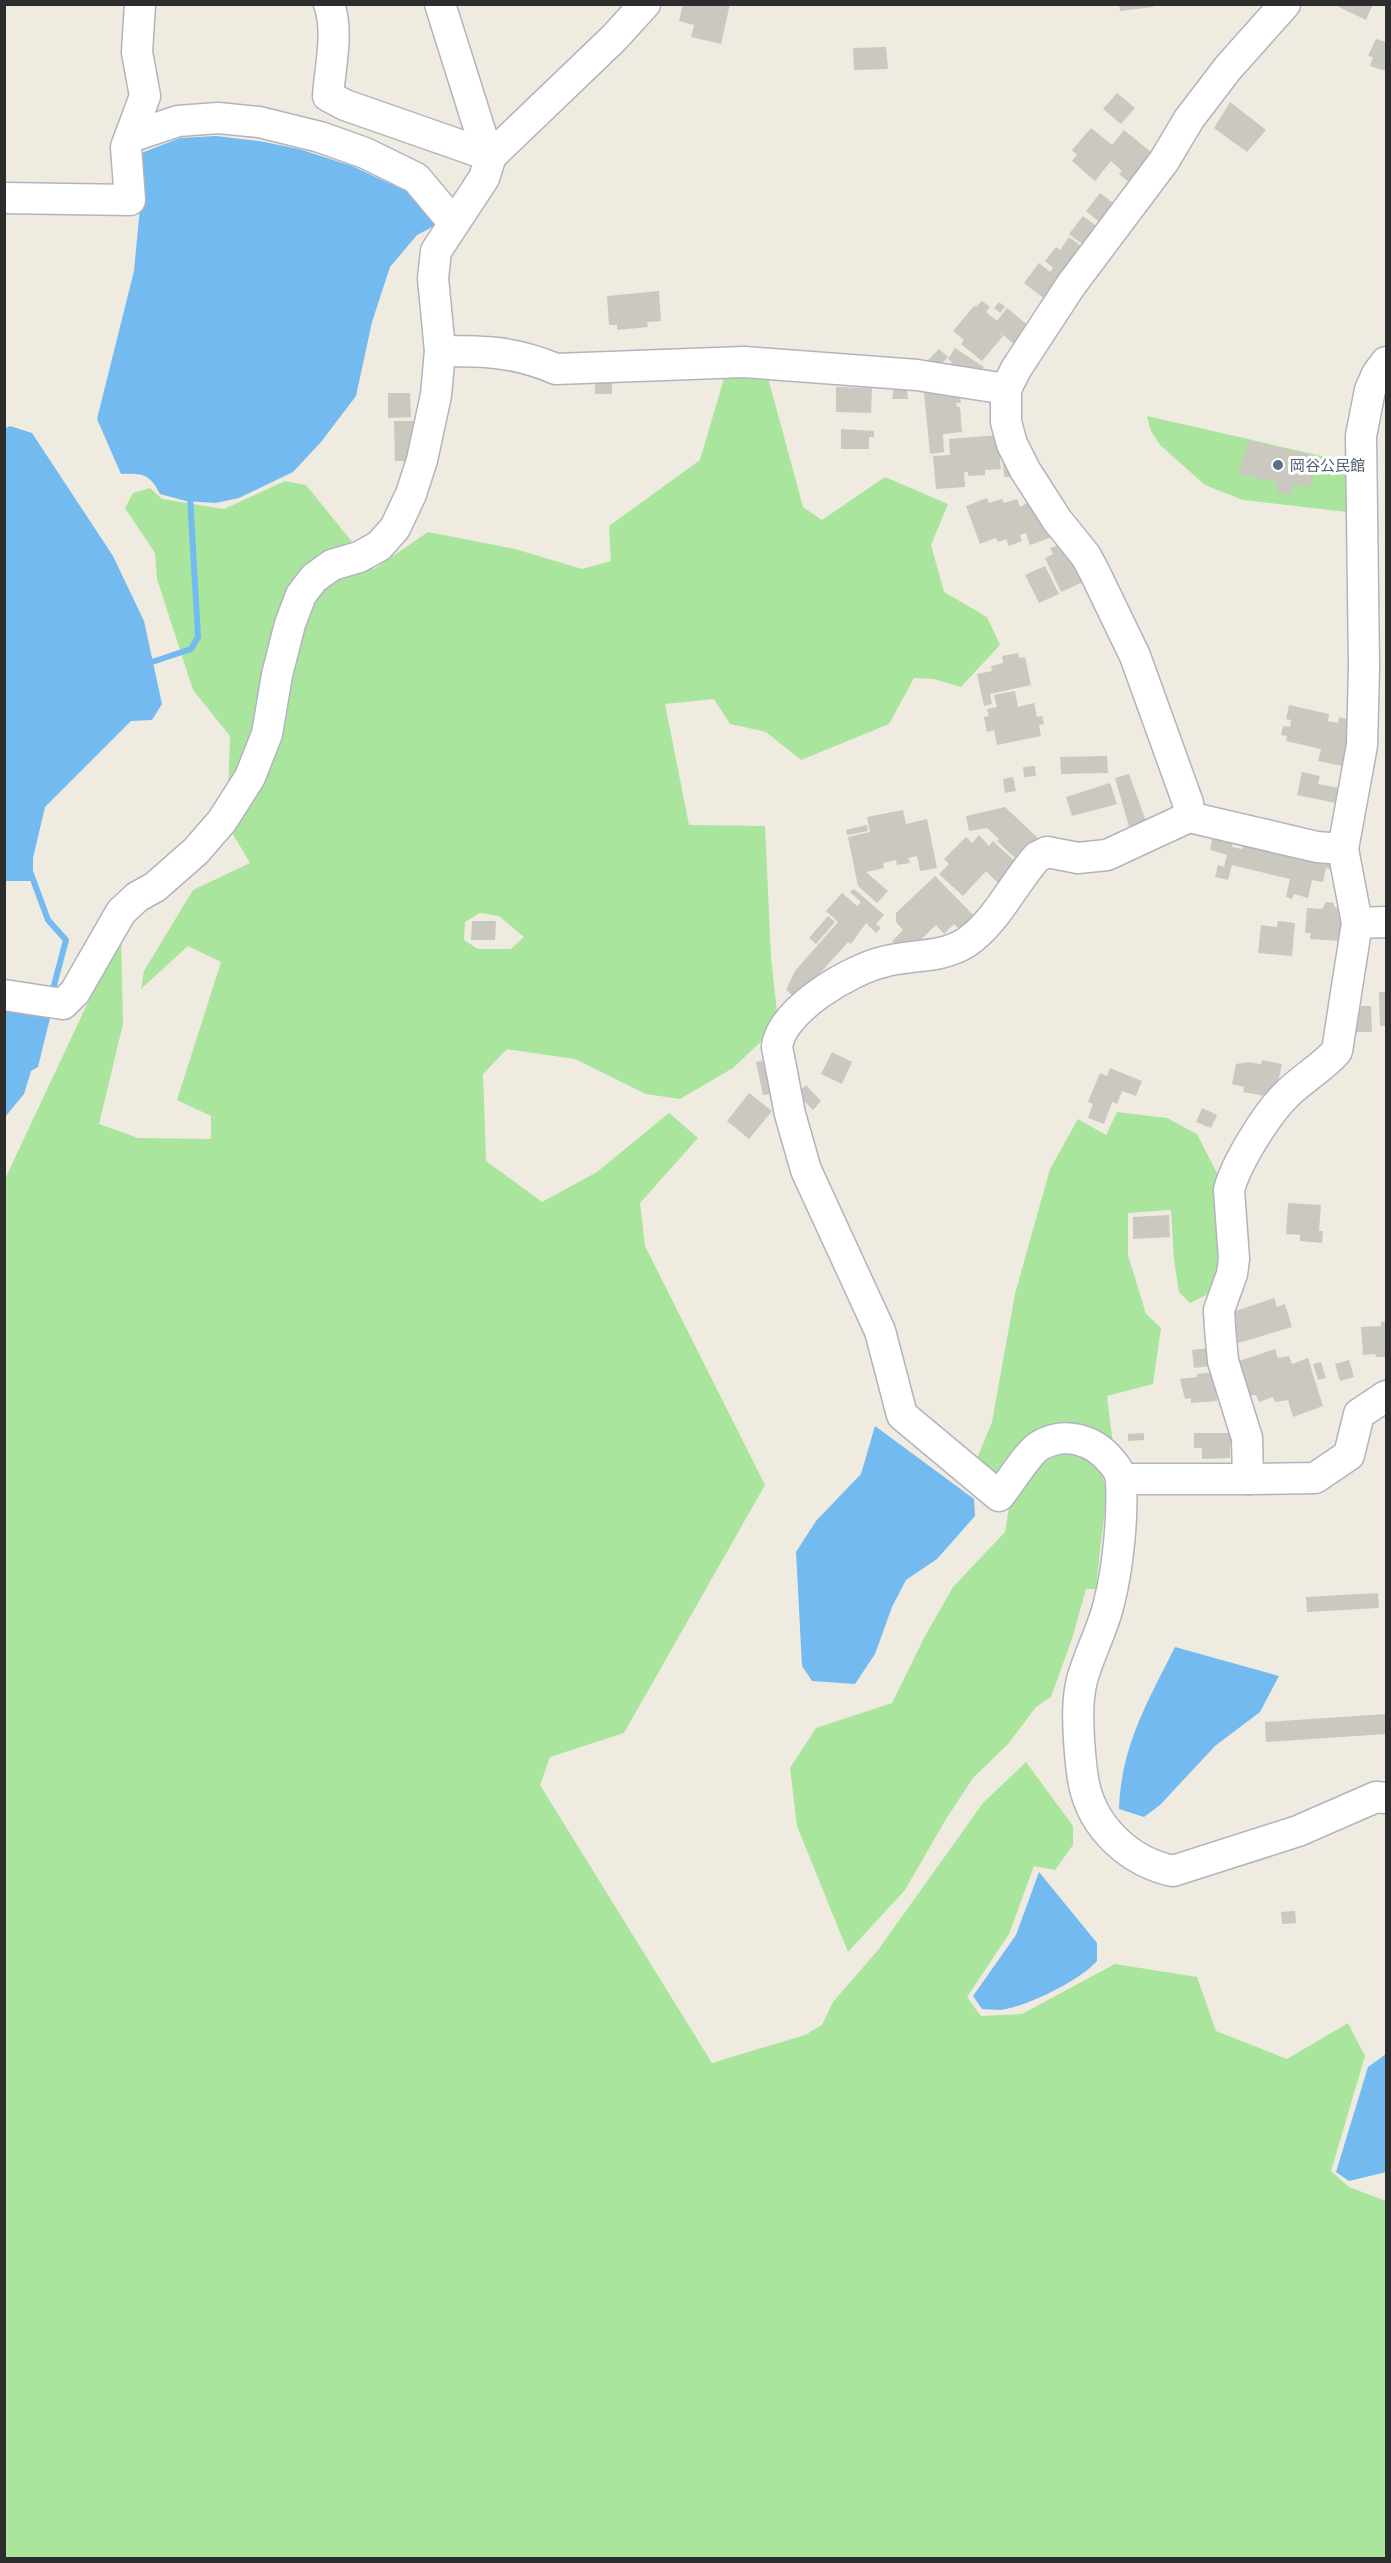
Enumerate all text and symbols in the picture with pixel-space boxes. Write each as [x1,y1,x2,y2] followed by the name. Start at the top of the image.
[1290,457,1365,474] place label: 岡谷公民館
[1271,458,1285,472] marker: 岡谷公民館

